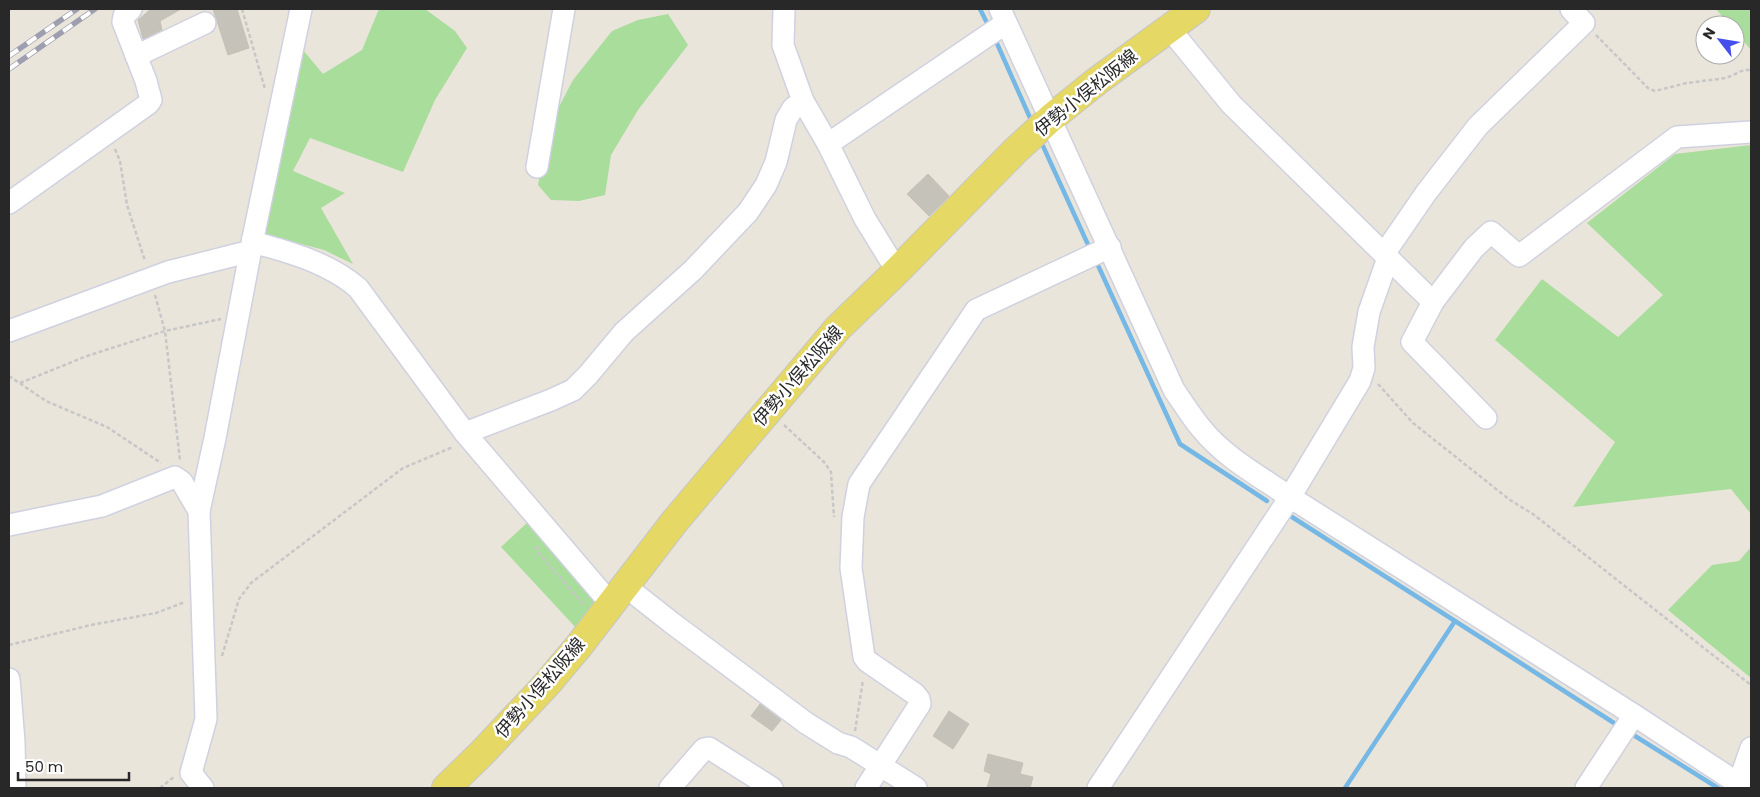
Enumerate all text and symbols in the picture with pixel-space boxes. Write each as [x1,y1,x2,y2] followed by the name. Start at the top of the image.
[1695,15,1745,65] north arrow
[1698,24,1720,43] text: N
[1029,43,1143,142] street label: 伊勢小俣松阪線
[747,320,848,431] street label: 伊勢小俣松阪線
[489,632,590,743] street label: 伊勢小俣松阪線
[18,750,129,782] scale bar
[25,756,63,777] text: 50 m

